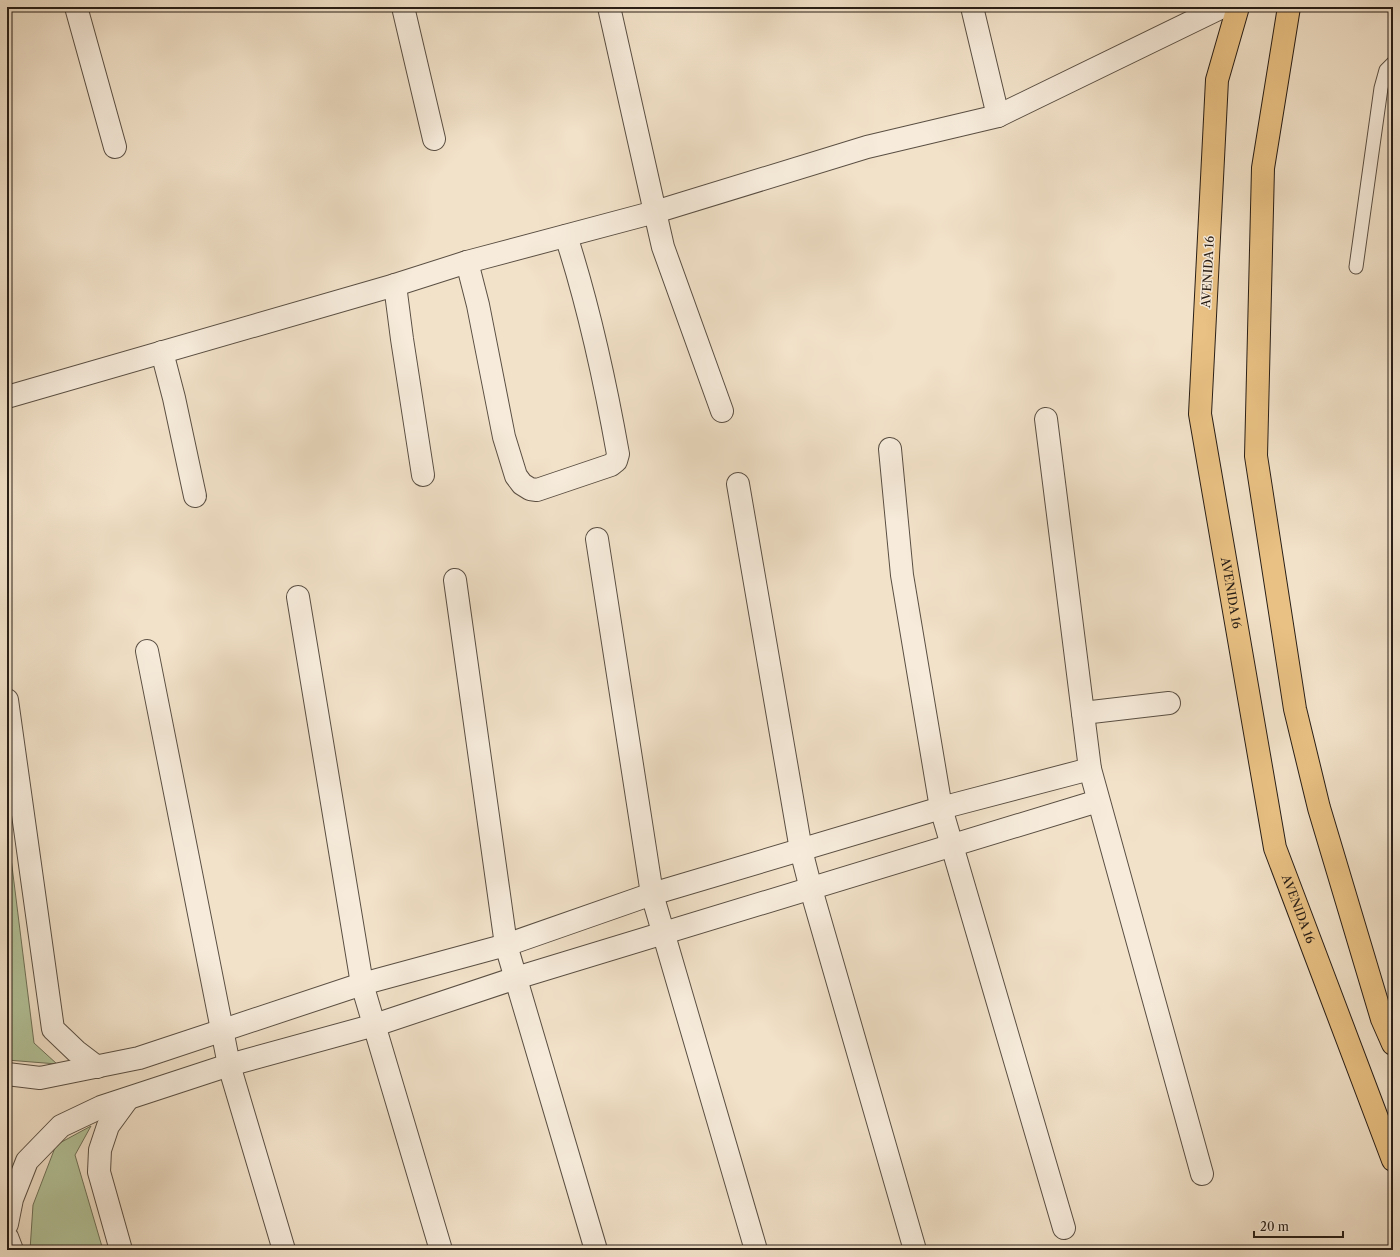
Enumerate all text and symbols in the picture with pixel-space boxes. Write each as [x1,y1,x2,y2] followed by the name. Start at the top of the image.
[1198,235,1217,309] street label: AVENIDA 16
[1218,555,1245,630] street label: AVENIDA 16
[1278,871,1318,945] street label: AVENIDA 16
[1254,1213,1343,1239] scale bar
[1260,1219,1289,1234] text: 20 m

